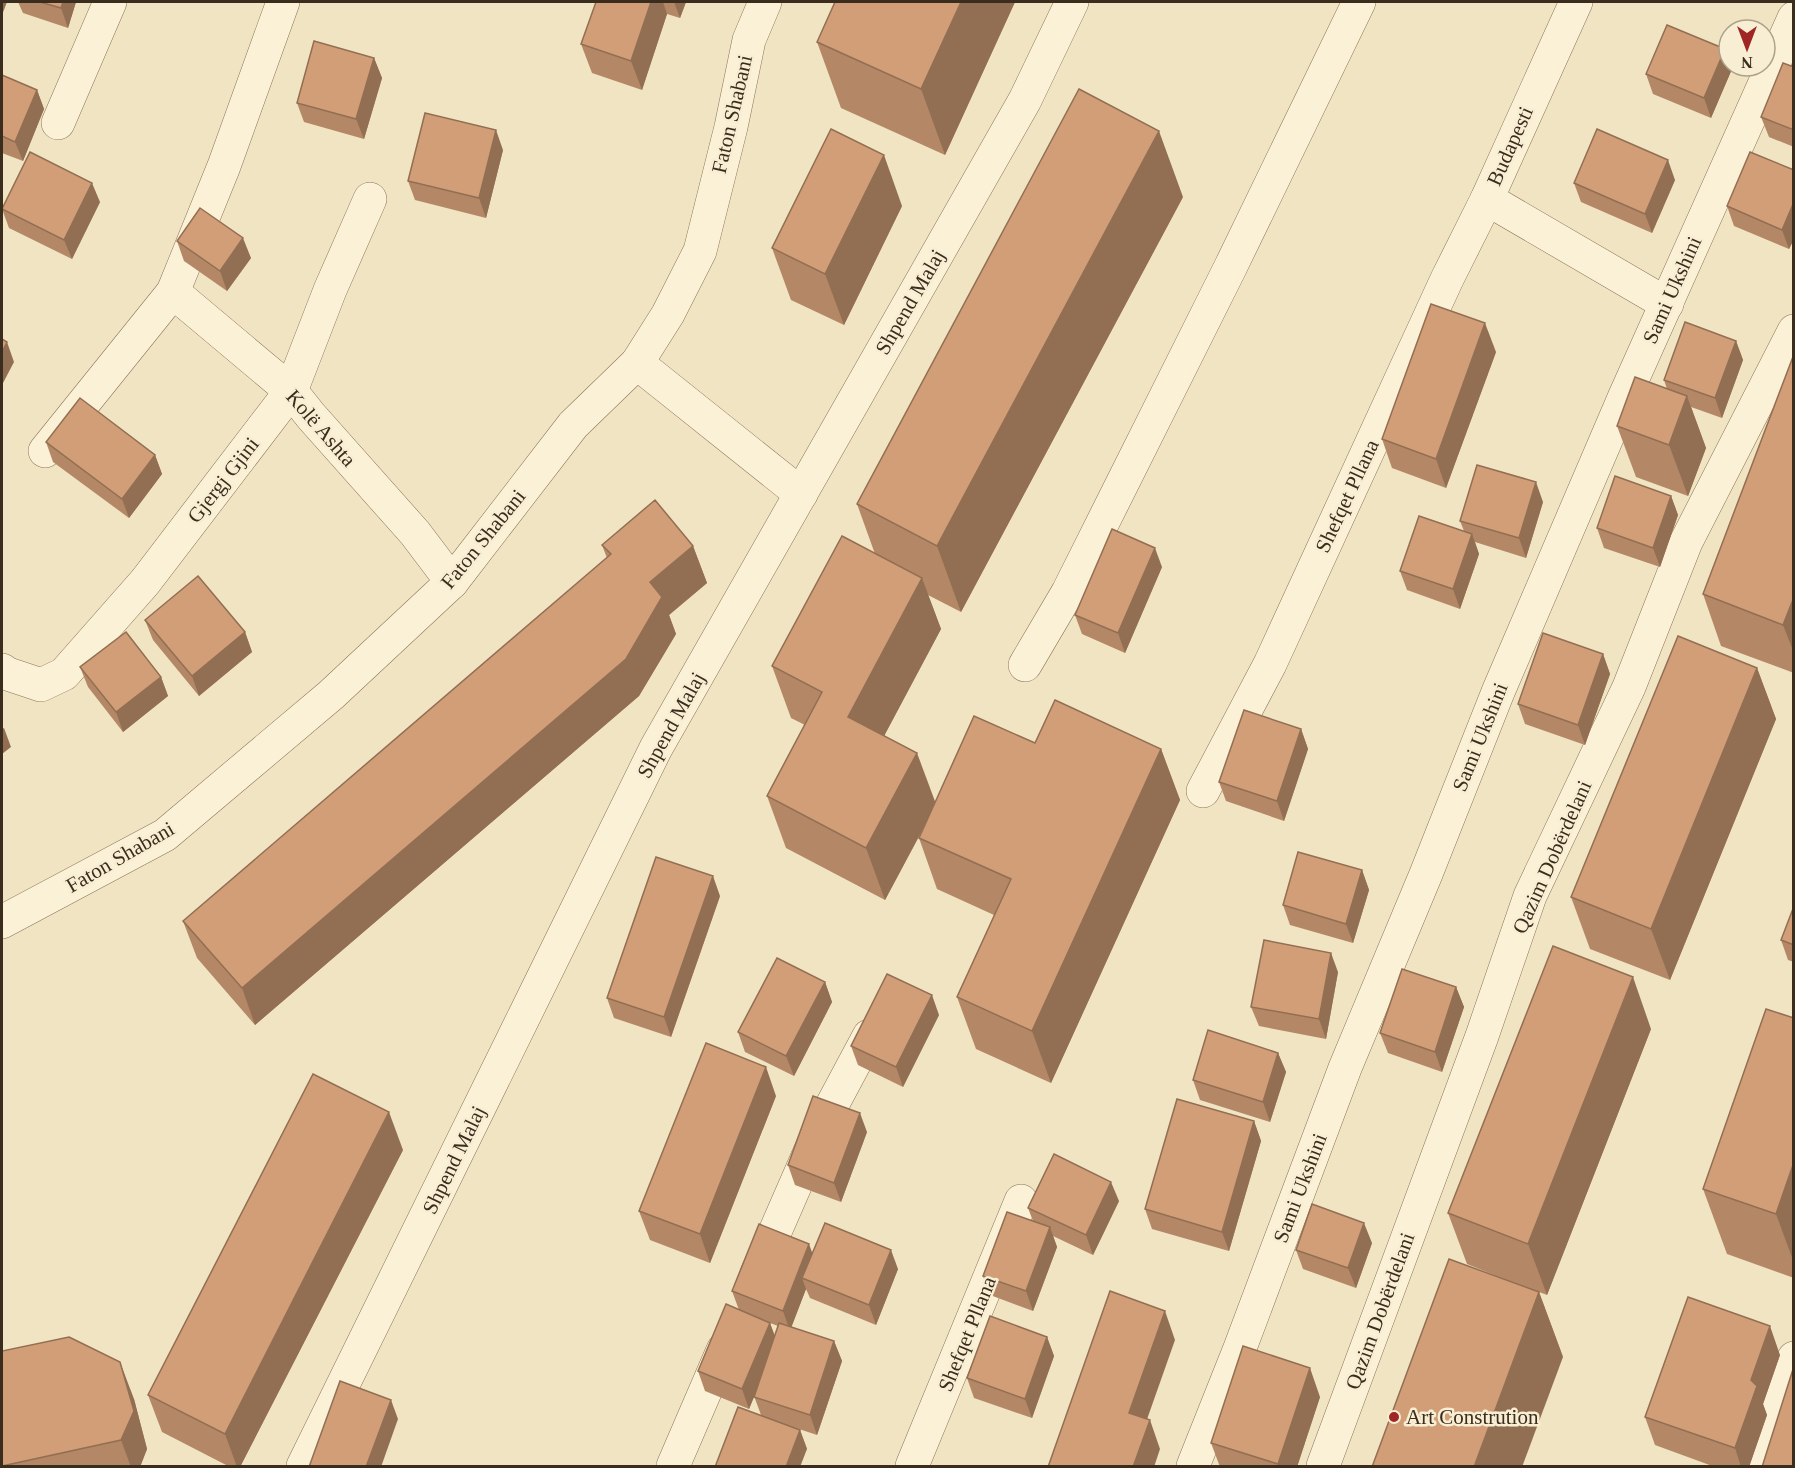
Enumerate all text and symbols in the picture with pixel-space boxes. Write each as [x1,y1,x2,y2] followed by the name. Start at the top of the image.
[1717,18,1777,78] north arrow
[707,52,757,176] street label: Faton Shabani
[1741,54,1753,71] text: N
[1482,103,1538,189] street label: Budapesti
[1638,232,1706,347] street label: Sami Ukshini
[870,245,950,359] street label: Shpend Malaj
[281,385,361,472] street label: Kolë Ashta
[182,432,264,527] street label: Gjergj Gjini
[1310,435,1384,556] street label: Shefqet Pllana
[436,484,530,593] street label: Faton Shabani
[632,668,710,782] street label: Shpend Malaj
[1447,679,1513,795] street label: Sami Ukshini
[1507,777,1597,937] street label: Qazim Dobërdelani
[62,816,178,898] street label: Faton Shabani
[418,1102,490,1218] street label: Shpend Malaj
[1268,1130,1332,1246] street label: Sami Ukshini
[1341,1229,1420,1393] street label: Qazim Dobërdelani
[933,1272,1001,1395] street label: Shefqet Pllana
[1406,1405,1539,1429] place label: Art Constrution
[1387,1410,1401,1424] marker: Art Constrution

